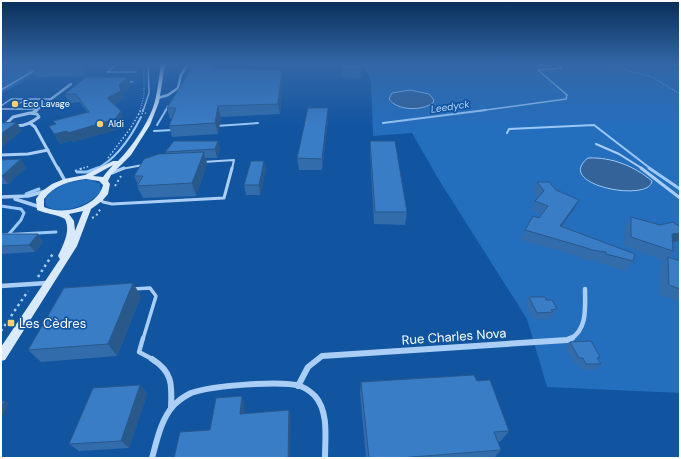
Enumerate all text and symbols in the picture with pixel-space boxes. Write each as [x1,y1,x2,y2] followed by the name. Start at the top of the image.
[430,97,471,116] water label: Leedyck
[23,98,70,110] place label: Eco Lavage
[10,99,20,109] marker: Eco Lavage
[108,118,124,130] place label: Aldi
[95,119,105,129] marker: Aldi
[19,315,86,332] place label: Les Cèdres
[6,318,16,328] marker: Les Cèdres
[401,324,507,349] street label: Rue Charles Nova

